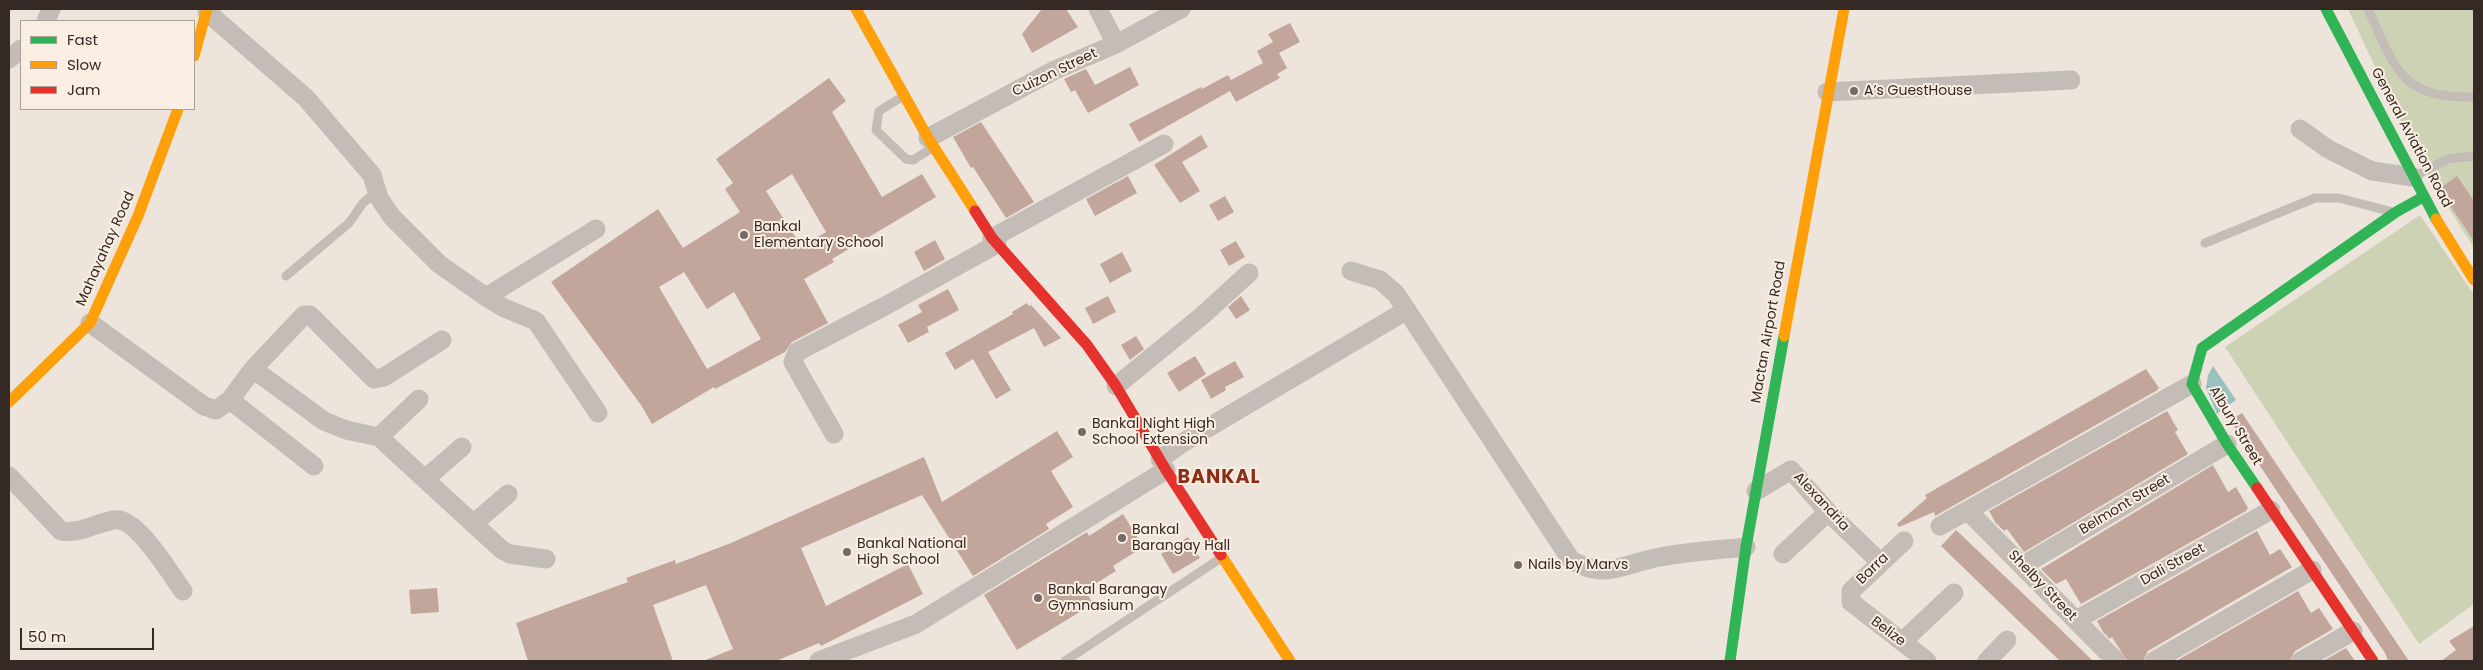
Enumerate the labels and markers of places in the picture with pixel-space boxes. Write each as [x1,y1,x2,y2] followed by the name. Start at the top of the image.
[1864,83,1972,99] place label: A’s GuestHouse
[1848,85,1860,97] marker: A’s GuestHouse
[754,219,884,252] place label: Bankal Elementary School
[738,229,750,241] marker: Bankal Elementary School
[1092,416,1215,448] place label: Bankal Night High School Extension
[1076,426,1088,438] marker: Bankal Night High School Extension
[1132,522,1230,554] place label: Bankal Barangay Hall
[1116,532,1128,544] marker: Bankal Barangay Hall
[857,536,967,568] place label: Bankal National High School
[841,546,853,558] marker: Bankal National High School
[1528,557,1628,573] place label: Nails by Marvs
[1512,559,1524,571] marker: Nails by Marvs
[1048,582,1167,614] place label: Bankal Barangay Gymnasium
[1032,592,1044,604] marker: Bankal Barangay Gymnasium

